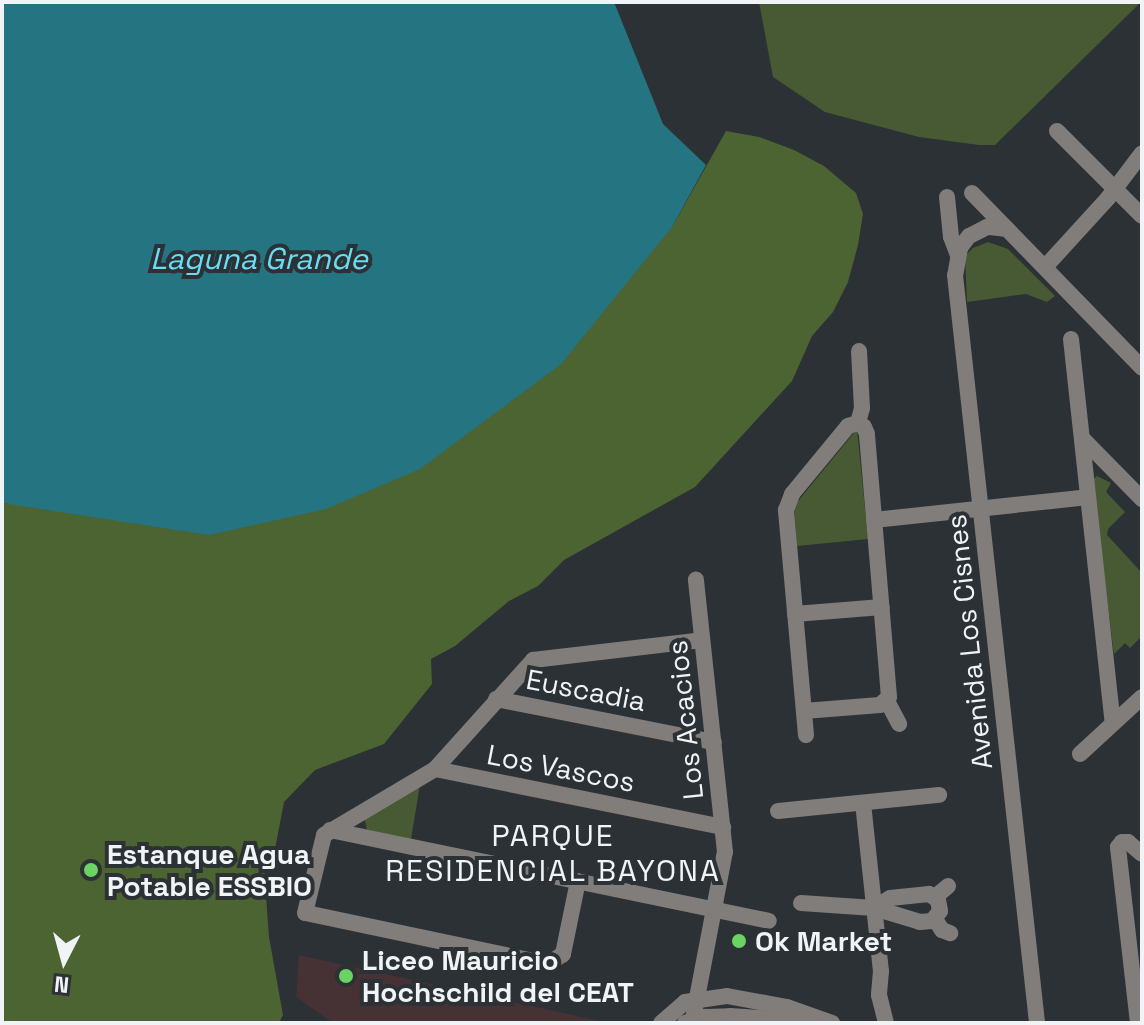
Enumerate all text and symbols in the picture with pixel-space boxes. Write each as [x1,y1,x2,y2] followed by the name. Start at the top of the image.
[150,241,368,277] water label: Laguna Grande
[939,513,999,771] street label: Avenida Los Cisnes
[660,639,710,801] street label: Los Acacios
[523,662,649,718] street label: Euscadia
[484,737,638,799] street label: Los Vascos
[385,818,721,888] district label: PARQUE RESIDENCIAL BAYONA
[107,837,312,903] place label: Estanque Agua Potable ESSBIO
[82,861,100,879] marker: Estanque Agua Potable ESSBIO
[24,921,104,1001] north arrow
[755,924,892,958] place label: Ok Market
[730,932,748,950] marker: Ok Market
[362,943,634,1009] place label: Liceo Mauricio Hochschild del CEAT
[337,967,355,985] marker: Liceo Mauricio Hochschild del CEAT
[53,970,70,1000] text: N

